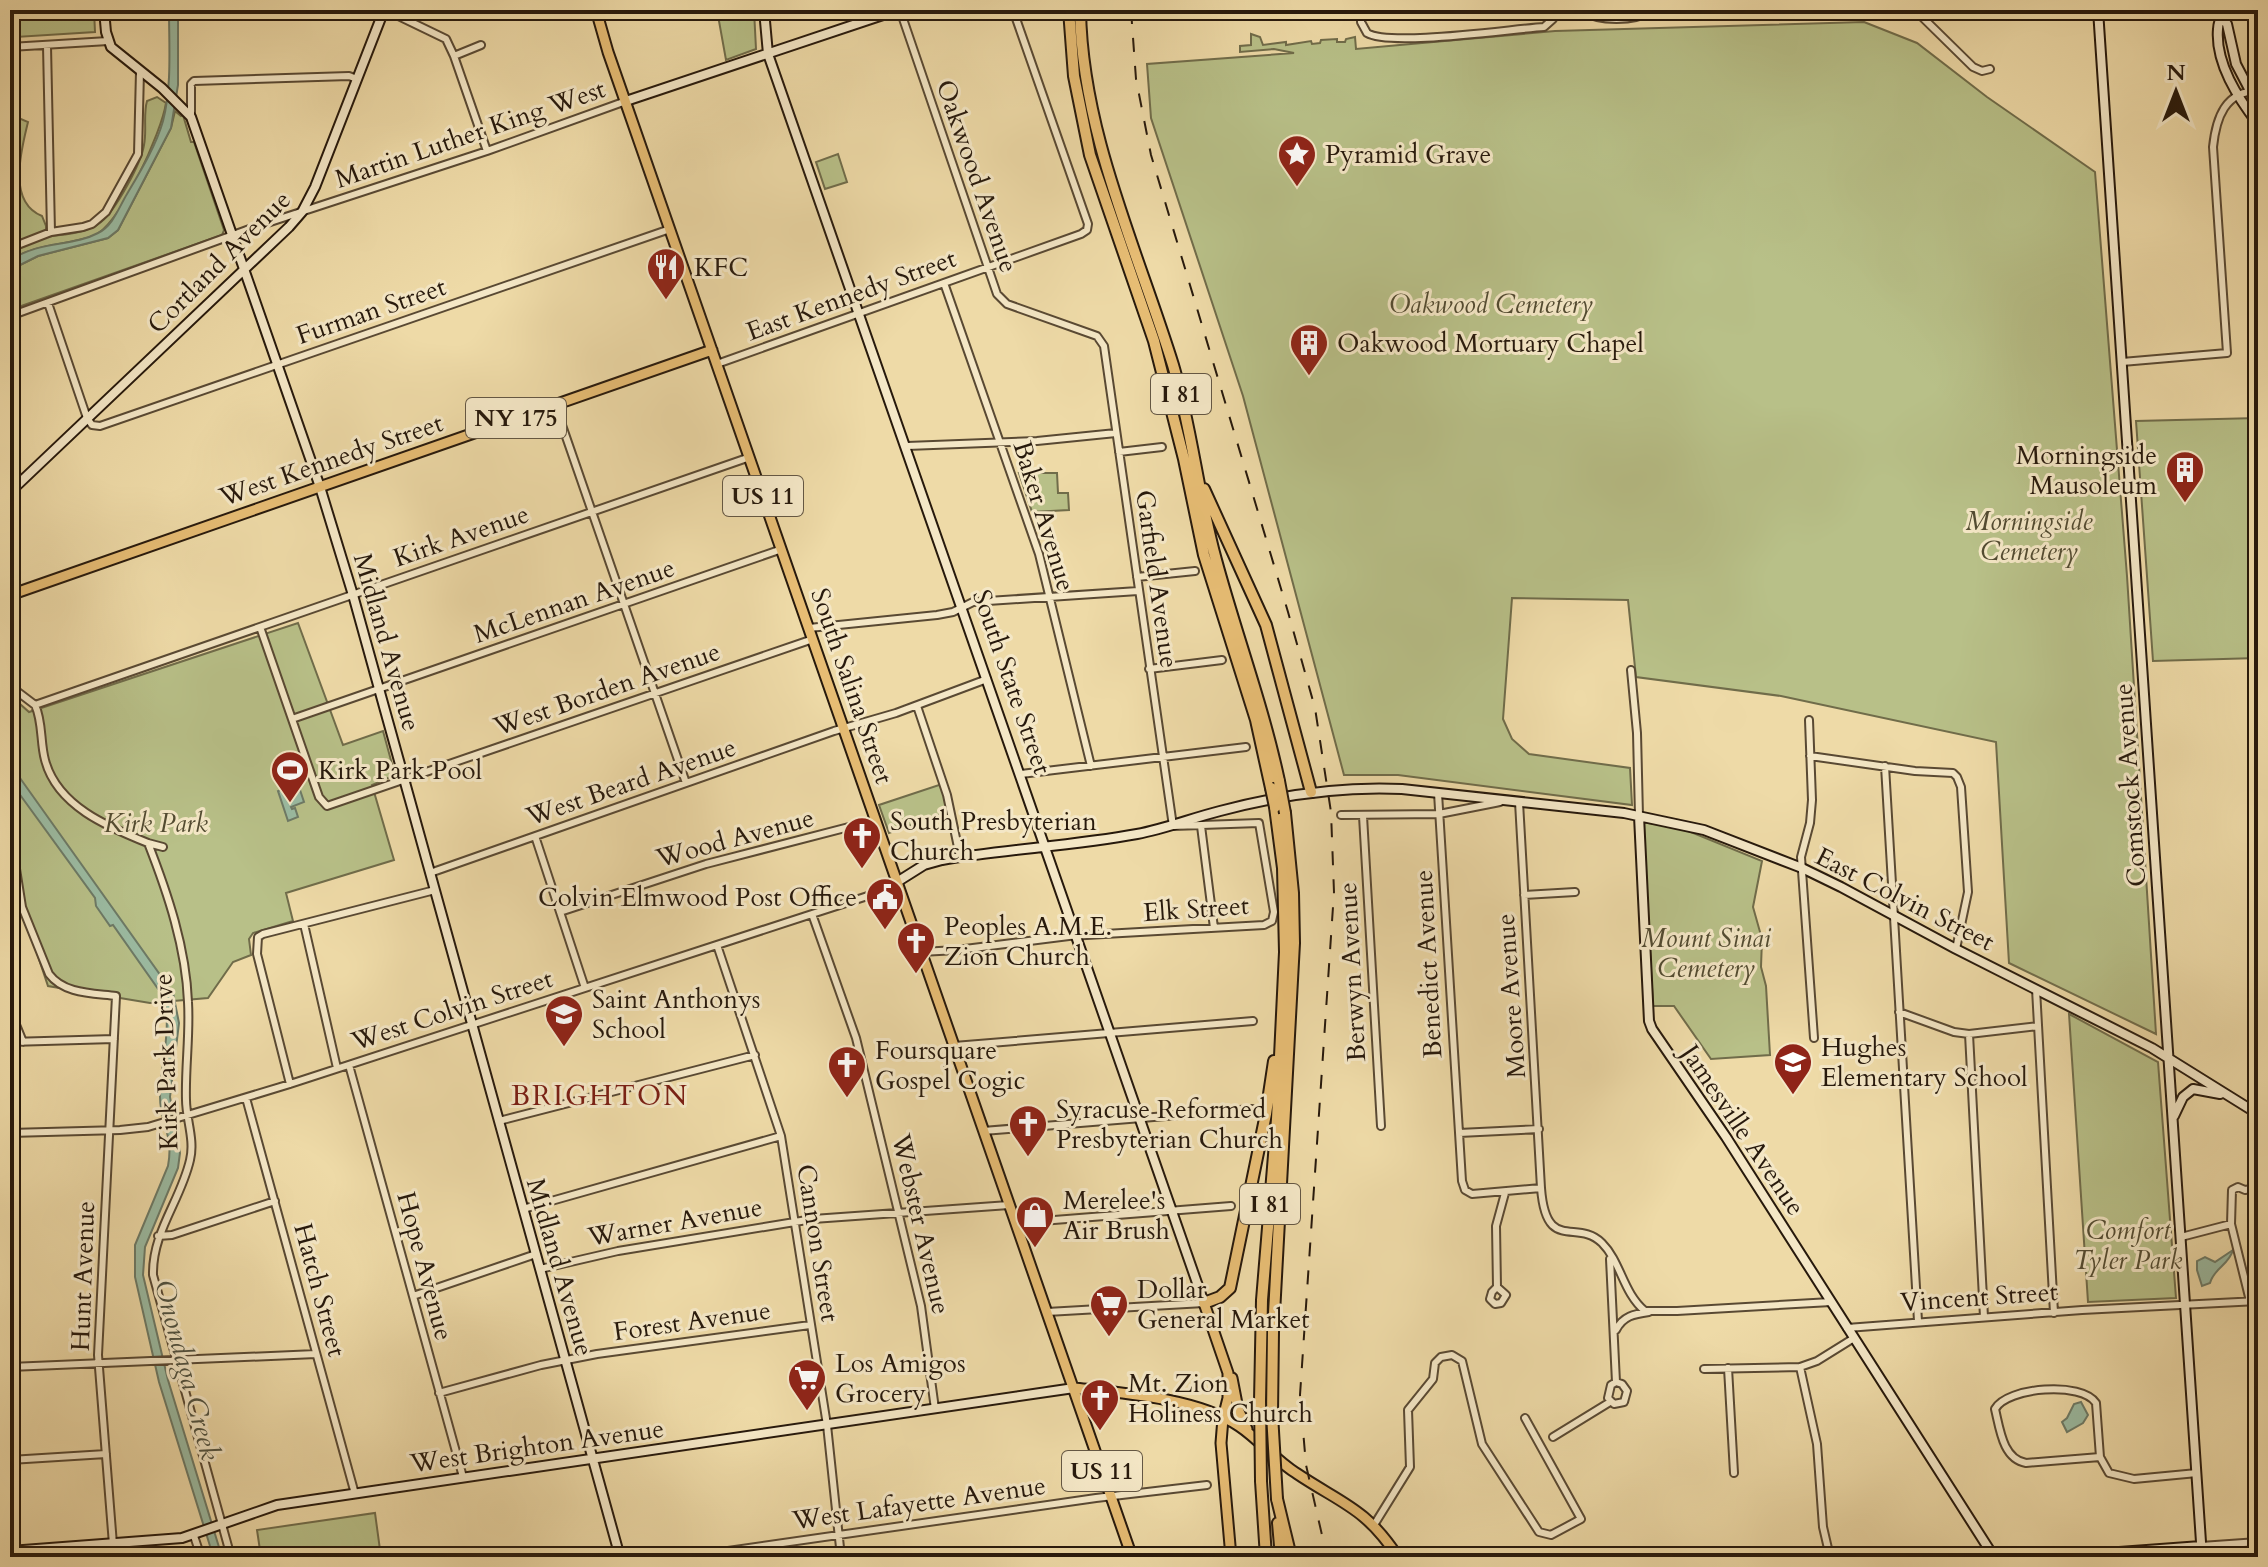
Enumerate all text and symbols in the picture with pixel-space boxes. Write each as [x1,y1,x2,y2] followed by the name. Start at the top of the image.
[2136,52,2216,132] north arrow
[2166,58,2186,88] text: N
[330,71,610,197] street label: Martin Luther King West
[928,75,1026,277] street label: Oakwood Avenue
[1276,133,1318,188] place icon: Pyramid Grave
[1325,137,1491,172] place label: Pyramid Grave
[140,183,298,341] street label: Cortland Avenue
[741,241,961,349] street label: East Kennedy Street
[645,246,687,301] restaurant icon: KFC
[694,250,748,285] place label: KFC
[292,269,450,353] street label: Furman Street
[1389,287,1593,322] park label: Oakwood Cemetery
[1288,322,1330,377] building icon: Oakwood Mortuary Chapel
[1337,326,1644,361] place label: Oakwood Mortuary Chapel
[1151,374,1211,414] road number: I 81
[466,398,566,438] road number: NY 175
[214,405,447,515] street label: West Kennedy Street
[1005,437,1083,595] street label: Baker Avenue
[2016,438,2157,503] place label: Morningside Mausoleum
[2164,449,2206,504] building icon: Morningside Mausoleum
[723,476,803,516] road number: US 11
[1127,488,1187,670] street label: Garfield Avenue
[388,496,534,576] street label: Kirk Avenue
[1966,504,2093,569] park label: Morningside Cemetery
[345,549,429,735] street label: Midland Avenue
[469,550,679,652] street label: McLennan Avenue
[802,584,902,788] street label: South Salina Street
[964,585,1060,779] street label: South State Street
[488,634,725,745] street label: West Borden Avenue
[2105,682,2155,888] street label: Comstock Avenue
[520,730,741,835] street label: West Beard Avenue
[269,749,311,804] sports icon: Kirk Park Pool
[318,753,483,788] place label: Kirk Park Pool
[651,800,818,876] street label: Wood Avenue
[890,804,1097,869] place label: South Presbyterian Church
[104,806,208,841] park label: Kirk Park
[841,815,883,870] church icon: South Presbyterian Church
[1810,839,2000,959] street label: East Colvin Street
[1406,869,1450,1059] street label: Benedict Avenue
[864,876,906,931] public building icon: Colvin Elmwood Post Office
[538,880,857,915] place label: Colvin Elmwood Post Office
[1330,881,1374,1063] street label: Berwyn Avenue
[1142,888,1250,930] street label: Elk Street
[944,909,1112,974] place label: Peoples A.M.E. Zion Church
[1488,912,1534,1080] street label: Moore Avenue
[895,920,937,975] church icon: Peoples A.M.E. Zion Church
[1641,921,1772,986] park label: Mount Sinai Cemetery
[346,961,557,1059] street label: West Colvin Street
[145,973,187,1151] street label: Kirk Park Drive
[592,982,761,1047] place label: Saint Anthonys School
[543,993,585,1048] school or university icon: Saint Anthonys School
[1821,1030,2028,1095] place label: Hughes Elementary School
[875,1033,1025,1098] place label: Foursquare Gospel Cogic
[1671,1034,1813,1222] street label: Jamesville Avenue
[1772,1041,1814,1096] school or university icon: Hughes Elementary School
[826,1044,868,1099] church icon: Foursquare Gospel Cogic
[511,1077,689,1115] district label: BRIGHTON
[1056,1092,1283,1157] place label: Syracuse Reformed Presbyterian Church
[1007,1103,1049,1158] church icon: Syracuse Reformed Presbyterian Church
[883,1129,959,1318] street label: Webster Avenue
[788,1162,848,1324] street label: Cannon Street
[518,1174,602,1360] street label: Midland Avenue
[1063,1183,1170,1248] place label: Merelee's Air Brush
[1240,1184,1300,1224] road number: I 81
[388,1188,462,1344] street label: Hope Avenue
[584,1189,765,1255] street label: Warner Avenue
[1014,1194,1056,1249] shop icon: Merelee's Air Brush
[63,1200,103,1352] street label: Hunt Avenue
[2074,1213,2183,1278] park label: Comfort Tyler Park
[285,1219,355,1361] street label: Hatch Street
[1137,1272,1309,1337] place label: Dollar General Market
[1899,1274,2059,1320] street label: Vincent Street
[145,1276,229,1465] water label: Onondaga Creek
[1088,1283,1130,1338] supermarket icon: Dollar General Market
[611,1293,773,1349] street label: Forest Avenue
[835,1346,966,1411] place label: Los Amigos Grocery
[786,1357,828,1412] supermarket icon: Los Amigos Grocery
[1128,1366,1313,1431] place label: Mt. Zion Holiness Church
[1079,1377,1121,1432] church icon: Mt. Zion Holiness Church
[407,1411,666,1481] street label: West Brighton Avenue
[1062,1451,1142,1491] road number: US 11
[789,1468,1048,1538] street label: West Lafayette Avenue

